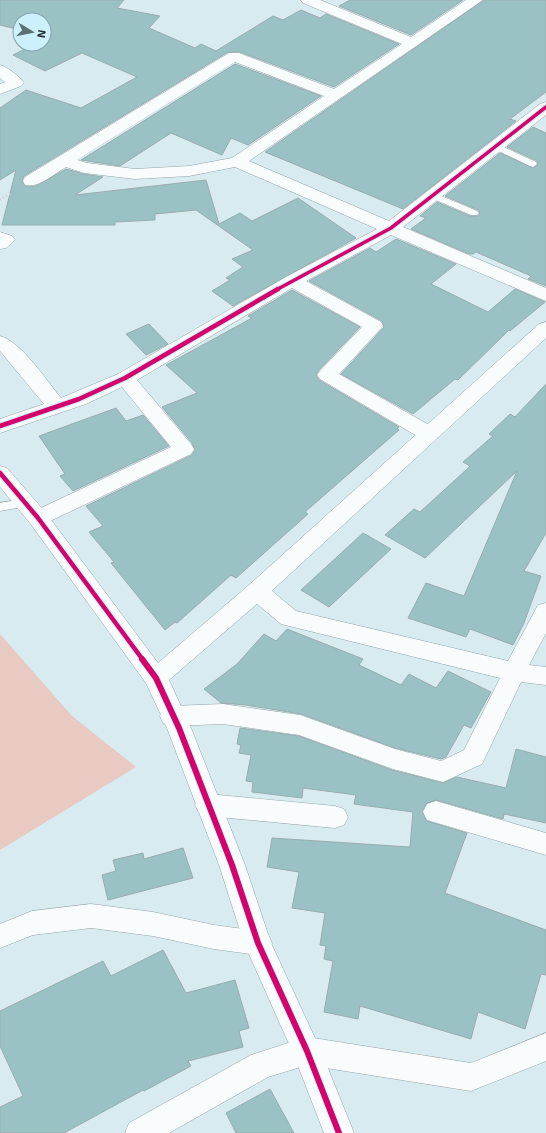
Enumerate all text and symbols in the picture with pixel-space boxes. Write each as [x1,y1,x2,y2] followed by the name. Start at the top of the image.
[12,12,52,52] north arrow
[35,29,49,39] text: N

